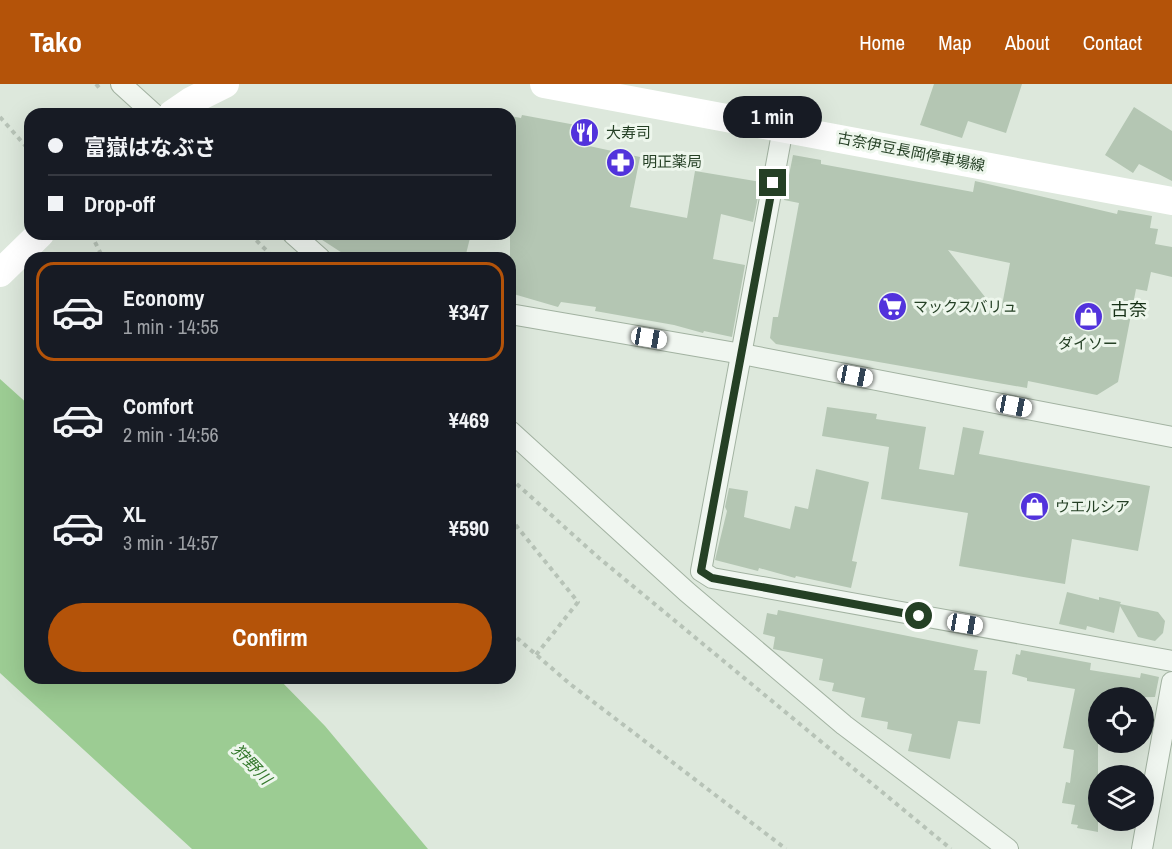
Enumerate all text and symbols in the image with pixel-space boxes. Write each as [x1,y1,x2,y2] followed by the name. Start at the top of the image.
[30,23,82,61] text: Tako
[859,28,905,57] text: Home
[938,28,972,57] text: Map
[1005,28,1050,57] text: About
[1083,28,1142,57] text: Contact
[724,96,822,138] callout: 1 min
[751,103,794,130] text: 1 min
[569,117,601,149] restaurant icon: 大寿司
[606,122,651,143] place label: 大寿司
[835,127,987,176] street label: 古奈伊豆長岡停車場線
[84,132,216,162] text: 富嶽はなぶさ
[605,146,637,178] pharmacy icon: 明正薬局
[642,151,702,172] place label: 明正薬局
[759,169,786,196] route end
[84,189,155,219] text: Drop-off
[123,283,204,313] text: Economy
[51,285,105,339] icon: car
[876,291,908,323] supermarket icon: マックスバリュ
[913,296,1018,317] place label: マックスバリュ
[449,297,489,327] text: ¥347
[1111,297,1147,322] district label: 古奈
[1072,301,1104,333] shop icon: ダイソー
[123,313,219,340] text: 1 min · 14:55
[630,326,668,350] car
[1058,333,1118,354] place label: ダイソー
[836,364,874,388] car
[123,391,193,421] text: Comfort
[51,393,105,447] icon: car
[995,394,1033,418] car
[449,405,489,435] text: ¥469
[123,421,219,448] text: 2 min · 14:56
[1018,491,1050,523] shop icon: ウエルシア
[1055,496,1130,517] place label: ウエルシア
[123,499,146,529] text: XL
[51,501,105,555] icon: car
[449,513,489,543] text: ¥590
[123,529,219,556] text: 3 min · 14:57
[905,602,932,629] route start
[48,603,492,672] button: Confirm
[946,612,984,636] car
[1088,687,1154,831] map controls
[1088,687,1154,753] button: locate
[227,739,278,790] water label: 狩野川
[1088,765,1154,831] button: layers

